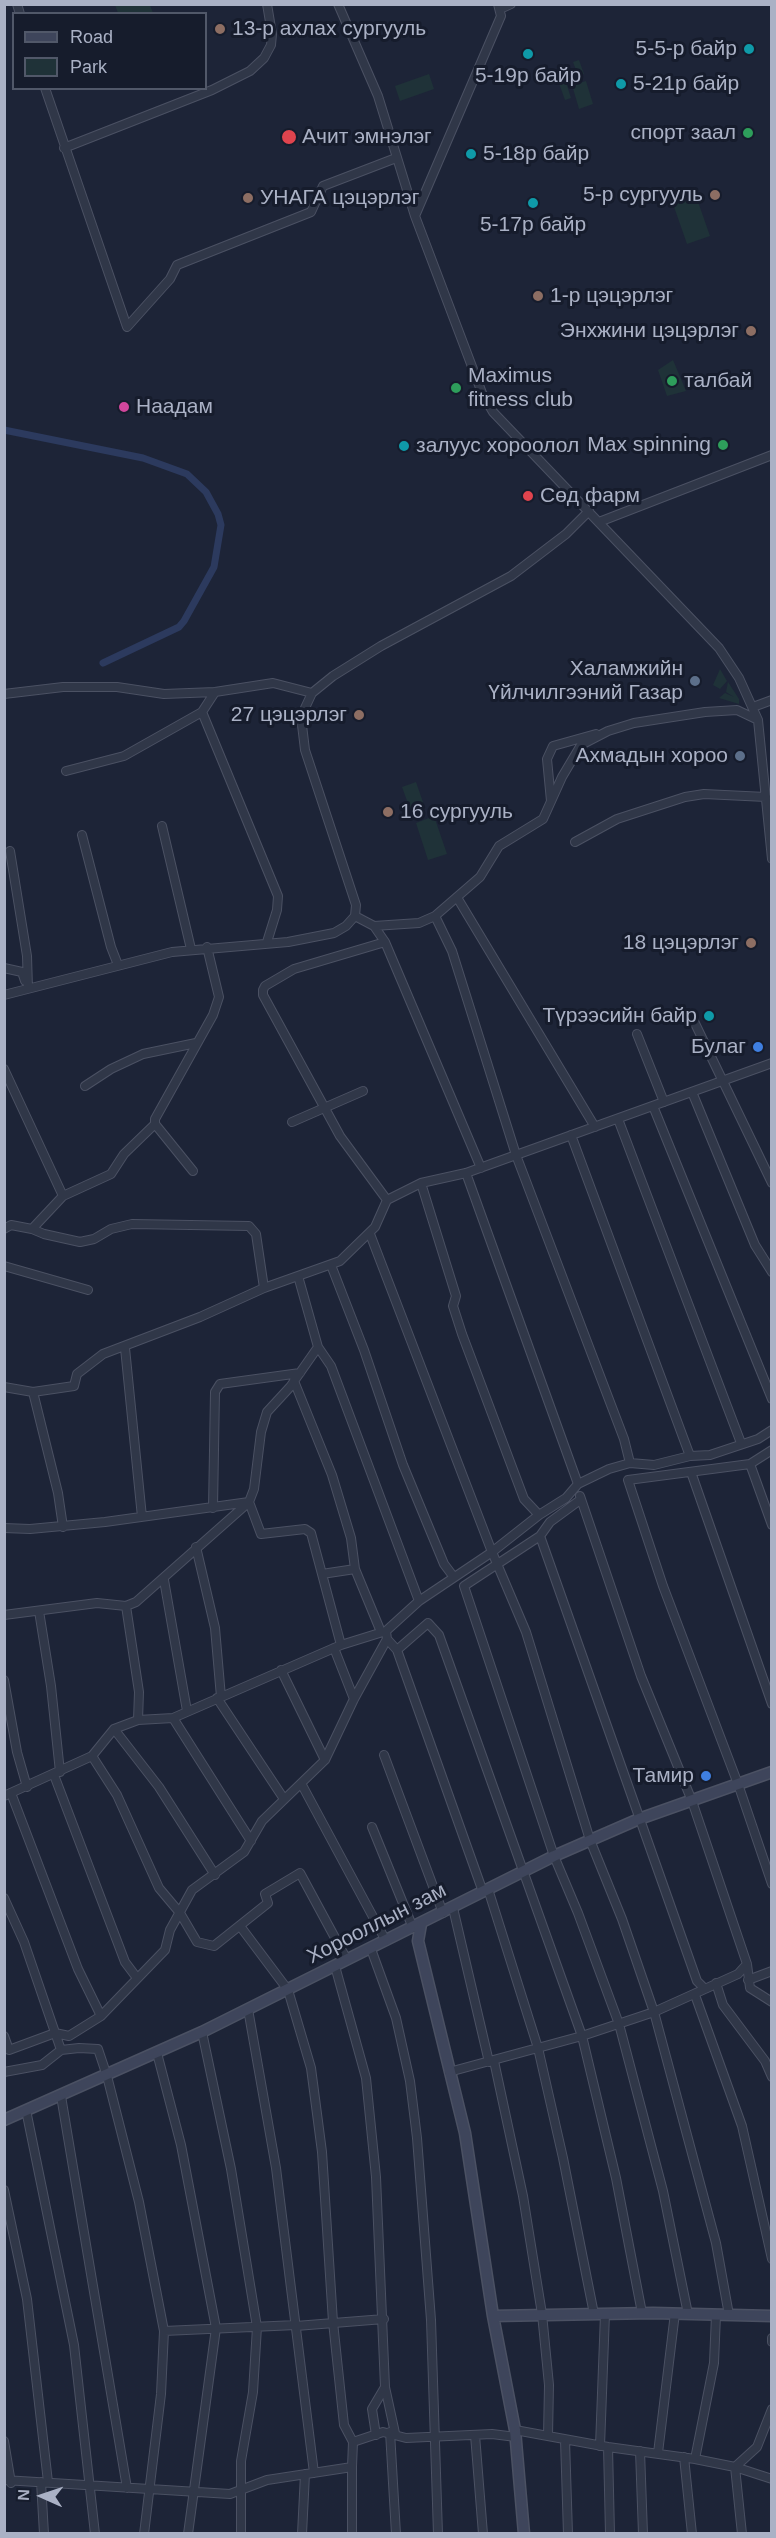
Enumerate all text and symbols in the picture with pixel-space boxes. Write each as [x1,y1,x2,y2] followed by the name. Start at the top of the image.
[12,12,207,90] legend
[232,16,426,42] place label: 13-р ахлах сургууль
[213,22,227,36] marker: 13-р ахлах сургууль
[70,27,113,47] text: Road
[636,36,737,62] place label: 5-5-р байр
[742,42,756,56] marker: 5-5-р байр
[521,47,535,61] marker: 5-19р байр
[70,57,107,77] text: Park
[475,63,581,89] place label: 5-19р байр
[633,71,739,97] place label: 5-21р байр
[614,77,628,91] marker: 5-21р байр
[631,120,736,146] place label: спорт заал
[302,124,432,150] place label: Ачит эмнэлэг
[741,126,755,140] marker: спорт заал
[280,128,298,146] marker: Ачит эмнэлэг
[483,141,589,167] place label: 5-18р байр
[464,147,478,161] marker: 5-18р байр
[583,182,703,208] place label: 5-р сургууль
[260,185,419,211] place label: УНАГА цэцэрлэг
[708,188,722,202] marker: 5-р сургууль
[241,191,255,205] marker: УНАГА цэцэрлэг
[526,196,540,210] marker: 5-17р байр
[480,212,586,238] place label: 5-17р байр
[550,283,673,309] place label: 1-р цэцэрлэг
[531,289,545,303] marker: 1-р цэцэрлэг
[560,318,739,344] place label: Энхжини цэцэрлэг
[744,324,758,338] marker: Энхжини цэцэрлэг
[468,363,573,413] place label: Maximus fitness club
[684,368,752,394] place label: талбай
[665,374,679,388] marker: талбай
[449,381,463,395] marker: Maximus fitness club
[136,394,213,420] place label: Наадам
[117,400,131,414] marker: Наадам
[587,432,711,458] place label: Max spinning
[416,433,579,459] place label: залуус хороолол
[716,438,730,452] marker: Max spinning
[397,439,411,453] marker: залуус хороолол
[540,483,640,509] place label: Сөд фарм
[521,489,535,503] marker: Сөд фарм
[488,656,683,706] place label: Халамжийн Үйлчилгээний Газар
[688,674,702,688] marker: Халамжийн Үйлчилгээний Газар
[231,702,347,728] place label: 27 цэцэрлэг
[352,708,366,722] marker: 27 цэцэрлэг
[576,743,728,769] place label: Ахмадын хороо
[733,749,747,763] marker: Ахмадын хороо
[400,799,513,825] place label: 16 сургууль
[381,805,395,819] marker: 16 сургууль
[623,930,739,956] place label: 18 цэцэрлэг
[744,936,758,950] marker: 18 цэцэрлэг
[543,1003,697,1029] place label: Түрээсийн байр
[702,1009,716,1023] marker: Түрээсийн байр
[691,1034,746,1060] place label: Булаг
[751,1040,765,1054] marker: Булаг
[633,1763,694,1789] place label: Тамир
[699,1769,713,1783] marker: Тамир
[303,1878,451,1970] street label: Хорооллын зам
[12,2466,72,2526] north arrow
[15,2489,32,2501] text: N

